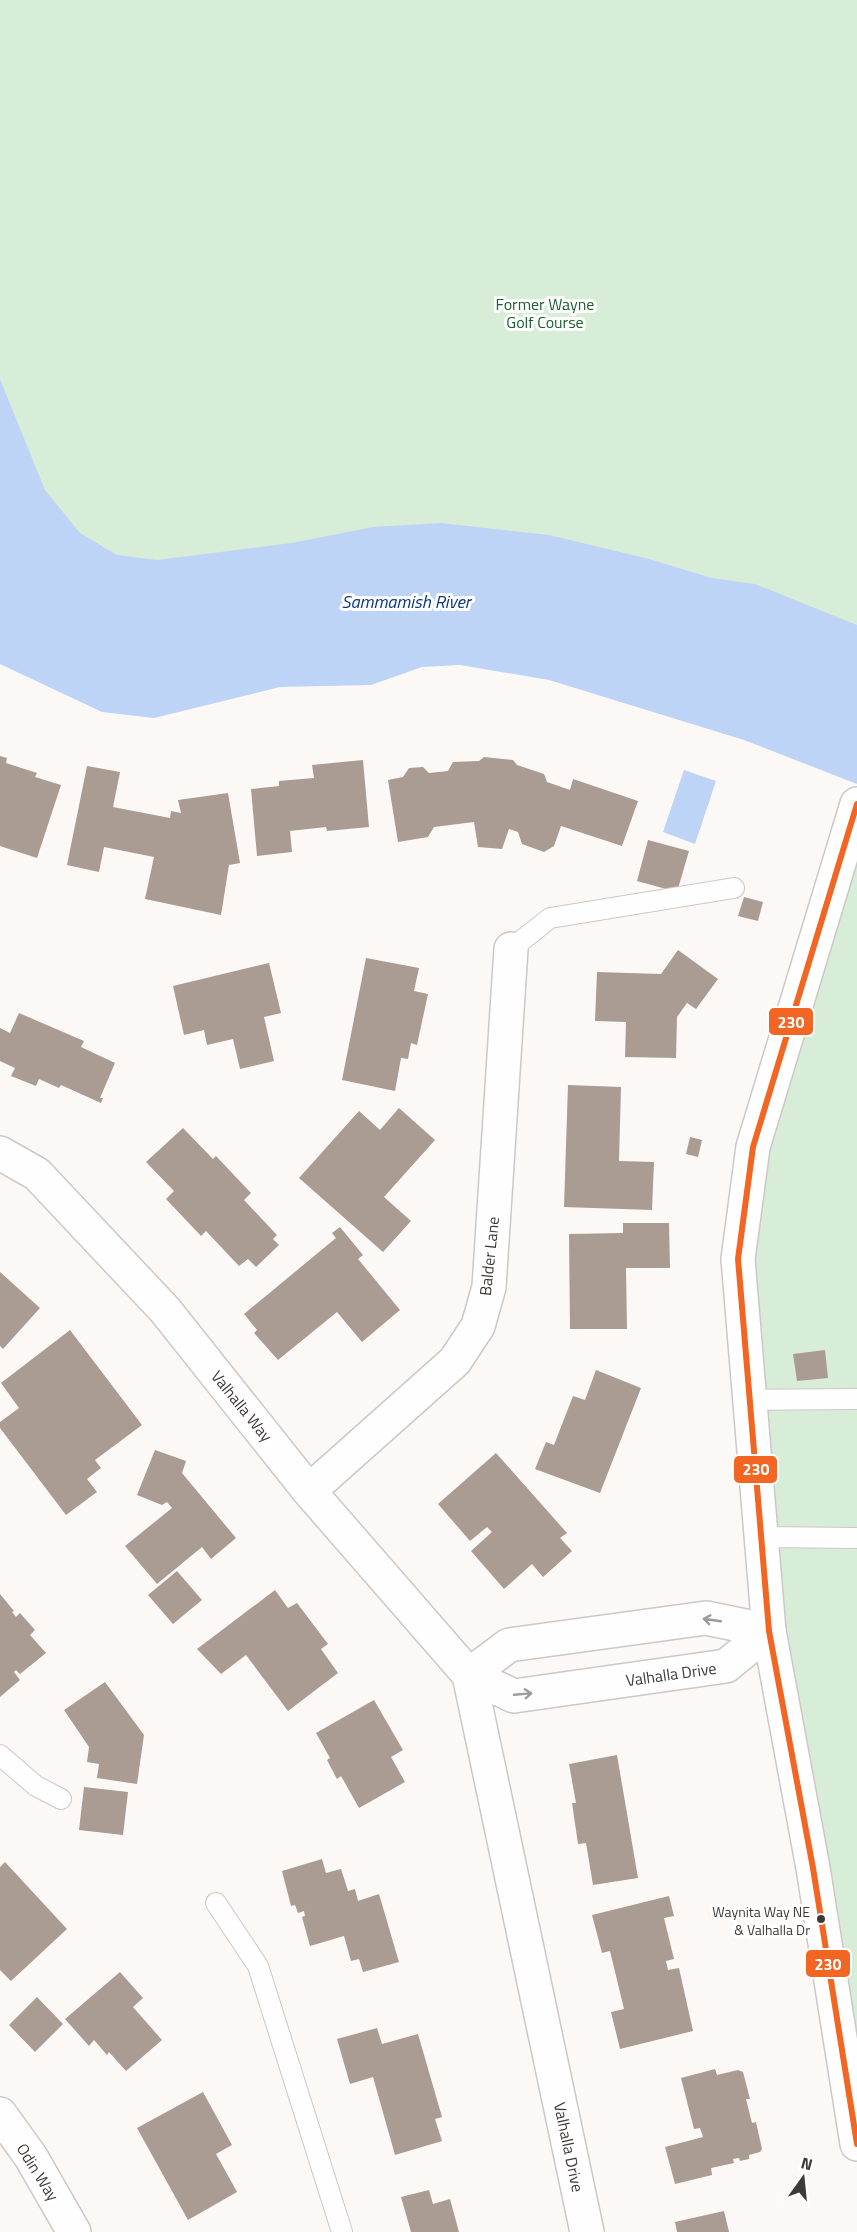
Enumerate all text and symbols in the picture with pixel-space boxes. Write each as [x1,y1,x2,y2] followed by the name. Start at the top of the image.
[496,292,594,334] park label: Former Wayne Golf Course
[341,588,473,615] water label: Sammamish River
[768,1007,814,1036] line badge: 230
[778,1010,804,1034] text: 230
[473,1215,505,1297] street label: Balder Lane
[206,1365,278,1447] street label: Valhalla Way
[733,1455,778,1484] line badge: 230
[743,1457,769,1481] text: 230
[702,1614,722,1625] one-way arrow
[624,1656,718,1692] street label: Valhalla Drive
[512,1688,532,1699] one-way arrow
[712,1901,810,1940] place label: Waynita Way NE & Valhalla Dr
[815,1913,827,1925] marker: Waynita Way NE & Valhalla Dr
[805,1949,851,1978] line badge: 230
[815,1952,841,1976] text: 230
[548,2100,590,2194] street label: Valhalla Drive
[11,2138,65,2206] street label: Odin Way
[773,2148,833,2208] north arrow
[798,2150,815,2177] text: N

